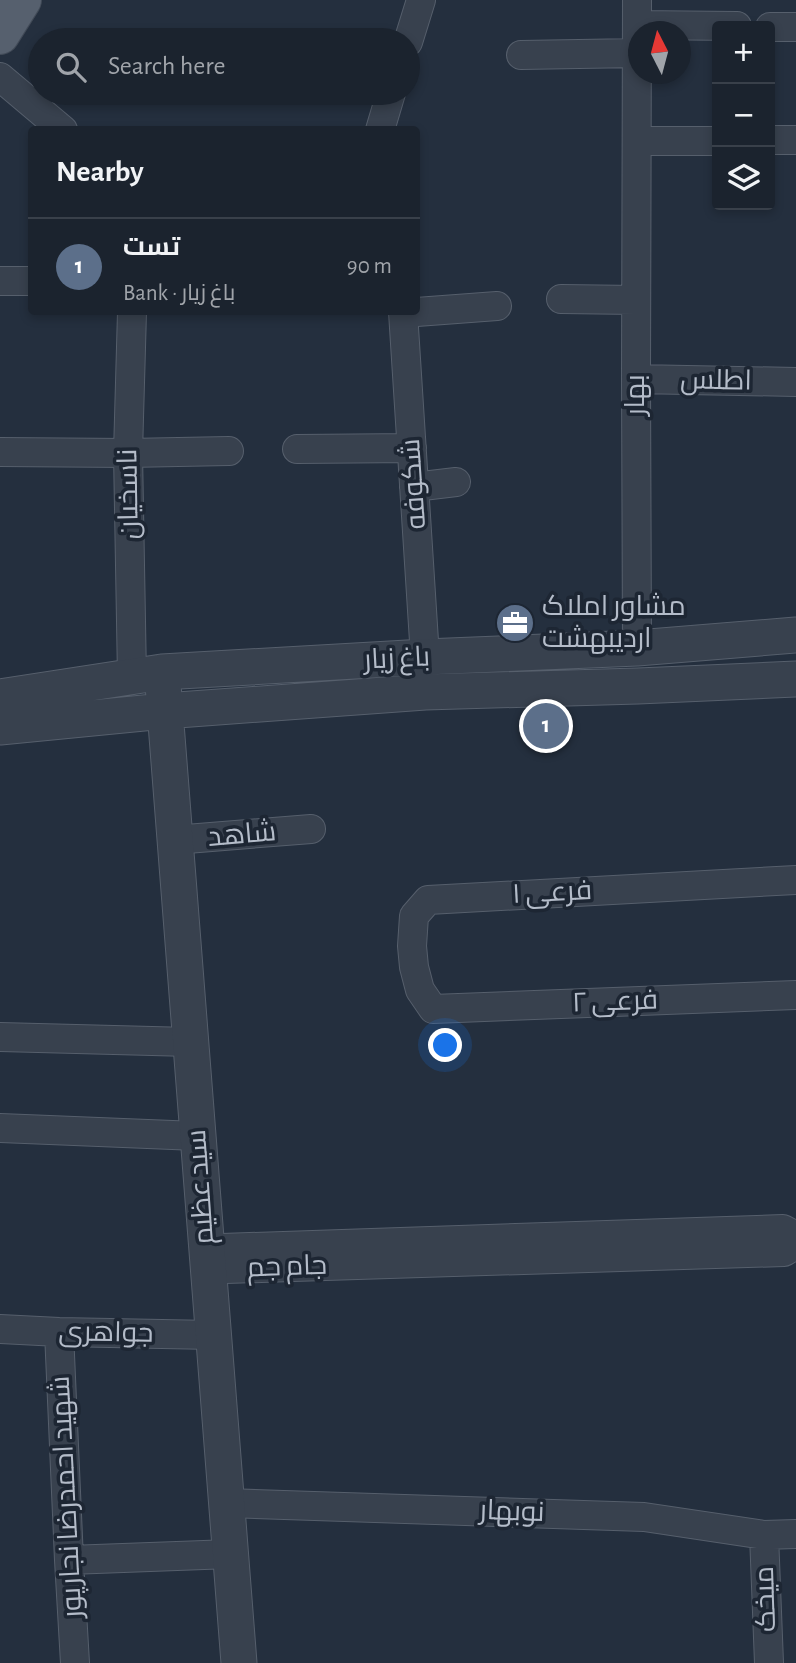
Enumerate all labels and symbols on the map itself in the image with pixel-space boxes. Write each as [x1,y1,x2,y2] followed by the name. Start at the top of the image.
[628,21,691,84] north arrow
[680,366,752,397] street label: اطلس
[622,374,651,418] street label: بهار
[396,438,431,530] street label: شکوفه
[114,448,145,540] street label: ناسخیان
[542,592,686,654] place label: مشاور املاک اردیبهشت
[494,602,536,644] office icon: مشاور املاک اردیبهشت
[361,643,431,678] street label: باغ زیار
[523,700,569,752] pin: 1
[206,817,277,852] street label: شاهد
[511,877,593,910] street label: فرعی ۱
[571,987,659,1018] street label: فرعی ۲
[428,1028,462,1062] your location
[183,1128,223,1245] street label: سید عظیم
[247,1252,328,1286] street label: جام جم
[58,1318,154,1349] street label: جواهری
[46,1375,90,1621] street label: شهید احمدرضا نجارپور
[477,1497,545,1528] street label: نوبهار
[751,1566,781,1632] street label: میخک

